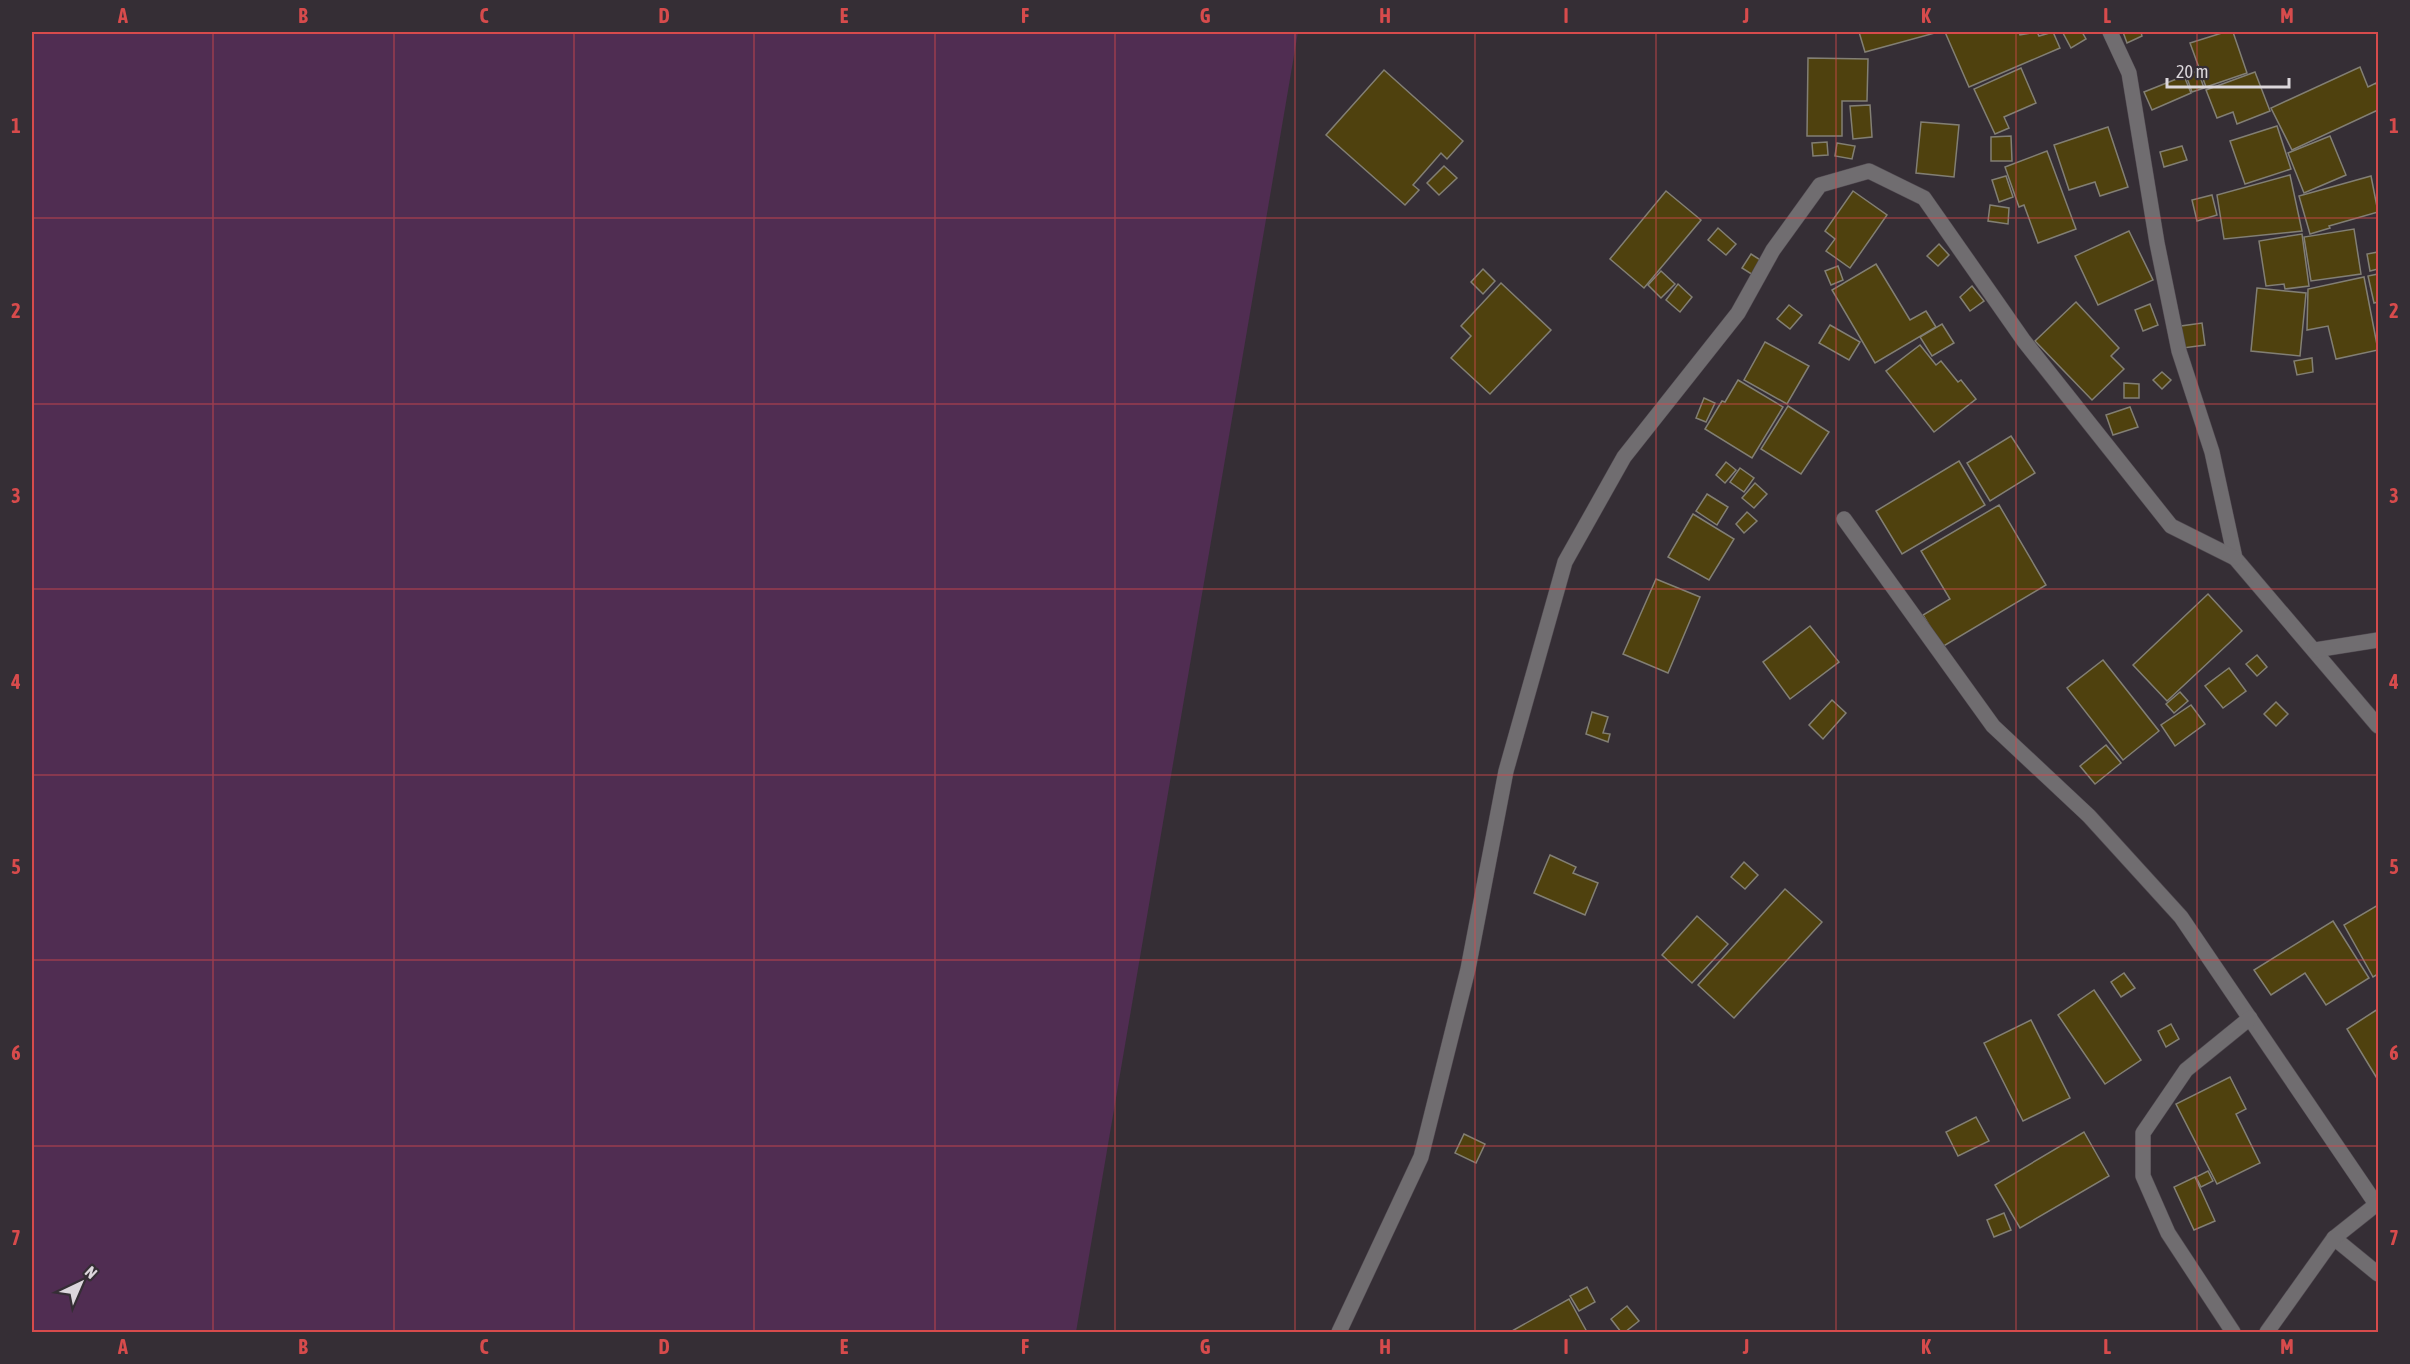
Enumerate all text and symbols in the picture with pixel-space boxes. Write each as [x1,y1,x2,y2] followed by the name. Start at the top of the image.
[117,4,128,27] text: A
[298,4,308,27] text: B
[480,4,489,27] text: C
[658,4,670,27] text: D
[840,4,849,27] text: E
[1021,4,1029,27] text: F
[1200,4,1211,27] text: G
[1379,4,1391,27] text: H
[1563,4,1569,27] text: I
[1742,4,1749,27] text: J
[1921,4,1931,27] text: K
[2103,4,2111,27] text: L
[2280,4,2294,27] text: M
[2167,51,2288,89] scale bar
[2176,61,2208,82] text: 20 m
[11,114,21,137] text: 1
[2389,114,2399,137] text: 1
[11,299,21,322] text: 2
[2389,299,2399,322] text: 2
[11,484,21,507] text: 3
[2389,484,2399,507] text: 3
[10,670,21,693] text: 4
[2388,670,2399,693] text: 4
[11,855,21,878] text: 5
[2389,855,2399,878] text: 5
[11,1041,21,1064] text: 6
[2389,1041,2399,1064] text: 6
[11,1226,21,1249] text: 7
[2389,1226,2399,1249] text: 7
[51,1253,111,1313] north arrow
[82,1262,101,1282] text: N
[117,1335,128,1358] text: A
[298,1335,308,1358] text: B
[480,1335,489,1358] text: C
[658,1335,670,1358] text: D
[840,1335,849,1358] text: E
[1021,1335,1029,1358] text: F
[1200,1335,1211,1358] text: G
[1379,1335,1391,1358] text: H
[1563,1335,1569,1358] text: I
[1742,1335,1749,1358] text: J
[1921,1335,1931,1358] text: K
[2103,1335,2111,1358] text: L
[2280,1335,2294,1358] text: M

